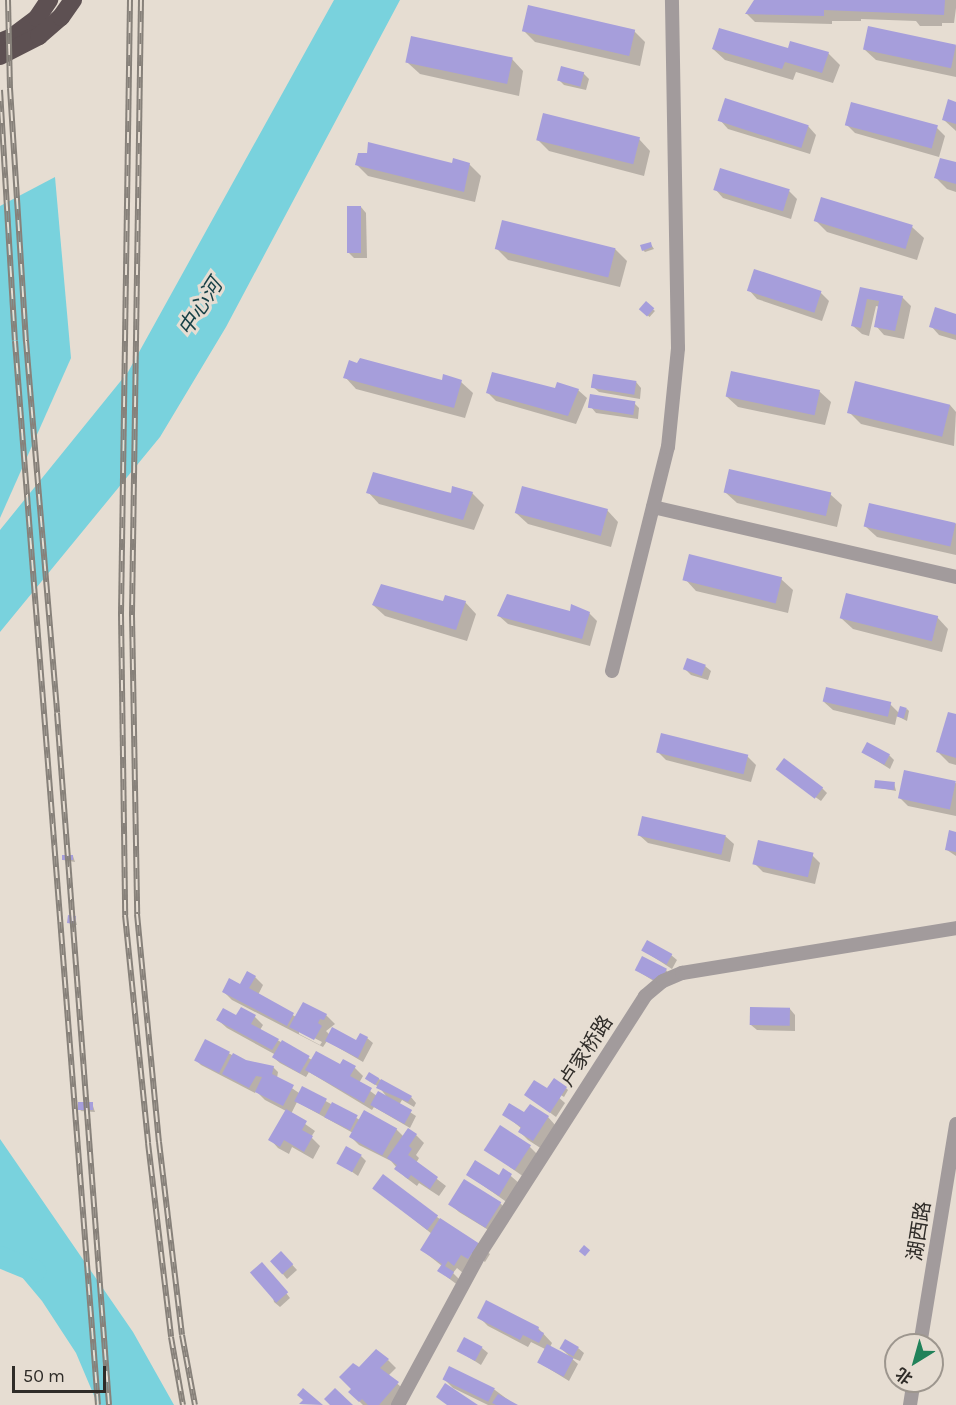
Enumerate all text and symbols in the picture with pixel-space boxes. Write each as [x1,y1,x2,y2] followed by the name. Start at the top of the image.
[172,274,228,340] water label: 中心河
[554,1011,618,1091] street label: 卢家桥路
[902,1199,936,1263] street label: 湖西路
[884,1333,944,1393] north arrow
[15,1354,110,1392] scale bar
[892,1364,916,1389] text: 北
[23,1365,65,1387] text: 50 m

